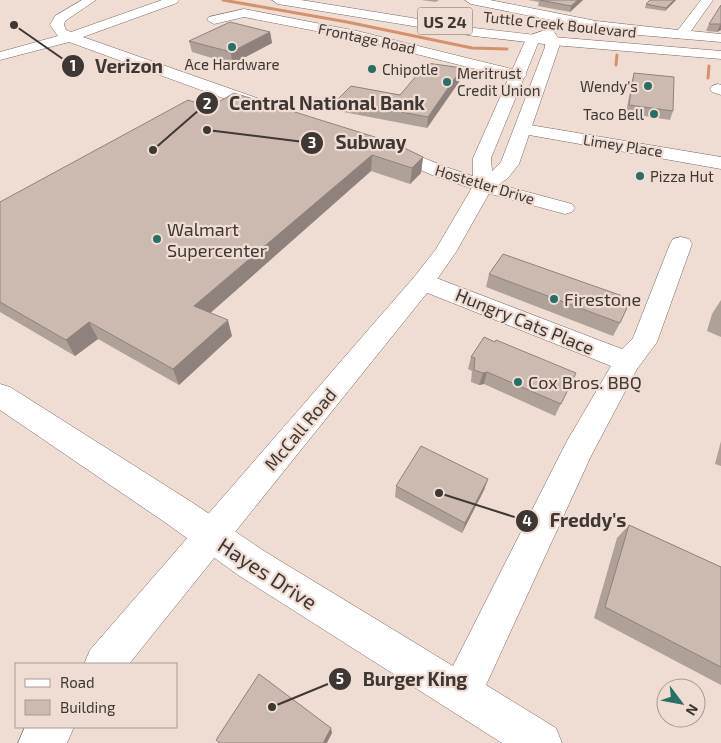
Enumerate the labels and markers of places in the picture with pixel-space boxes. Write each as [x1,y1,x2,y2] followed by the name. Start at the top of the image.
[226,41,238,53] marker: Ace Hardware
[60,49,173,83] callout: Verizon
[184,55,280,73] place label: Ace Hardware
[382,60,438,78] place label: Chipotle
[366,63,378,75] marker: Chipotle
[457,64,540,99] place label: Meritrust Credit Union
[441,76,453,88] marker: Meritrust Credit Union
[580,77,638,95] place label: Wendy's
[642,80,654,92] marker: Wendy's
[194,86,436,120] callout: Central National Bank
[583,105,645,123] place label: Taco Bell
[648,108,660,120] marker: Taco Bell
[300,126,416,160] callout: Subway
[650,167,714,185] place label: Pizza Hut
[634,170,646,182] marker: Pizza Hut
[167,218,267,261] place label: Walmart Supercenter
[151,233,163,245] marker: Walmart Supercenter
[564,288,641,310] place label: Firestone
[548,293,560,305] marker: Firestone
[528,371,642,393] place label: Cox Bros. BBQ
[512,376,524,388] marker: Cox Bros. BBQ
[515,504,637,538] callout: Freddy's
[328,662,478,696] callout: Burger King

